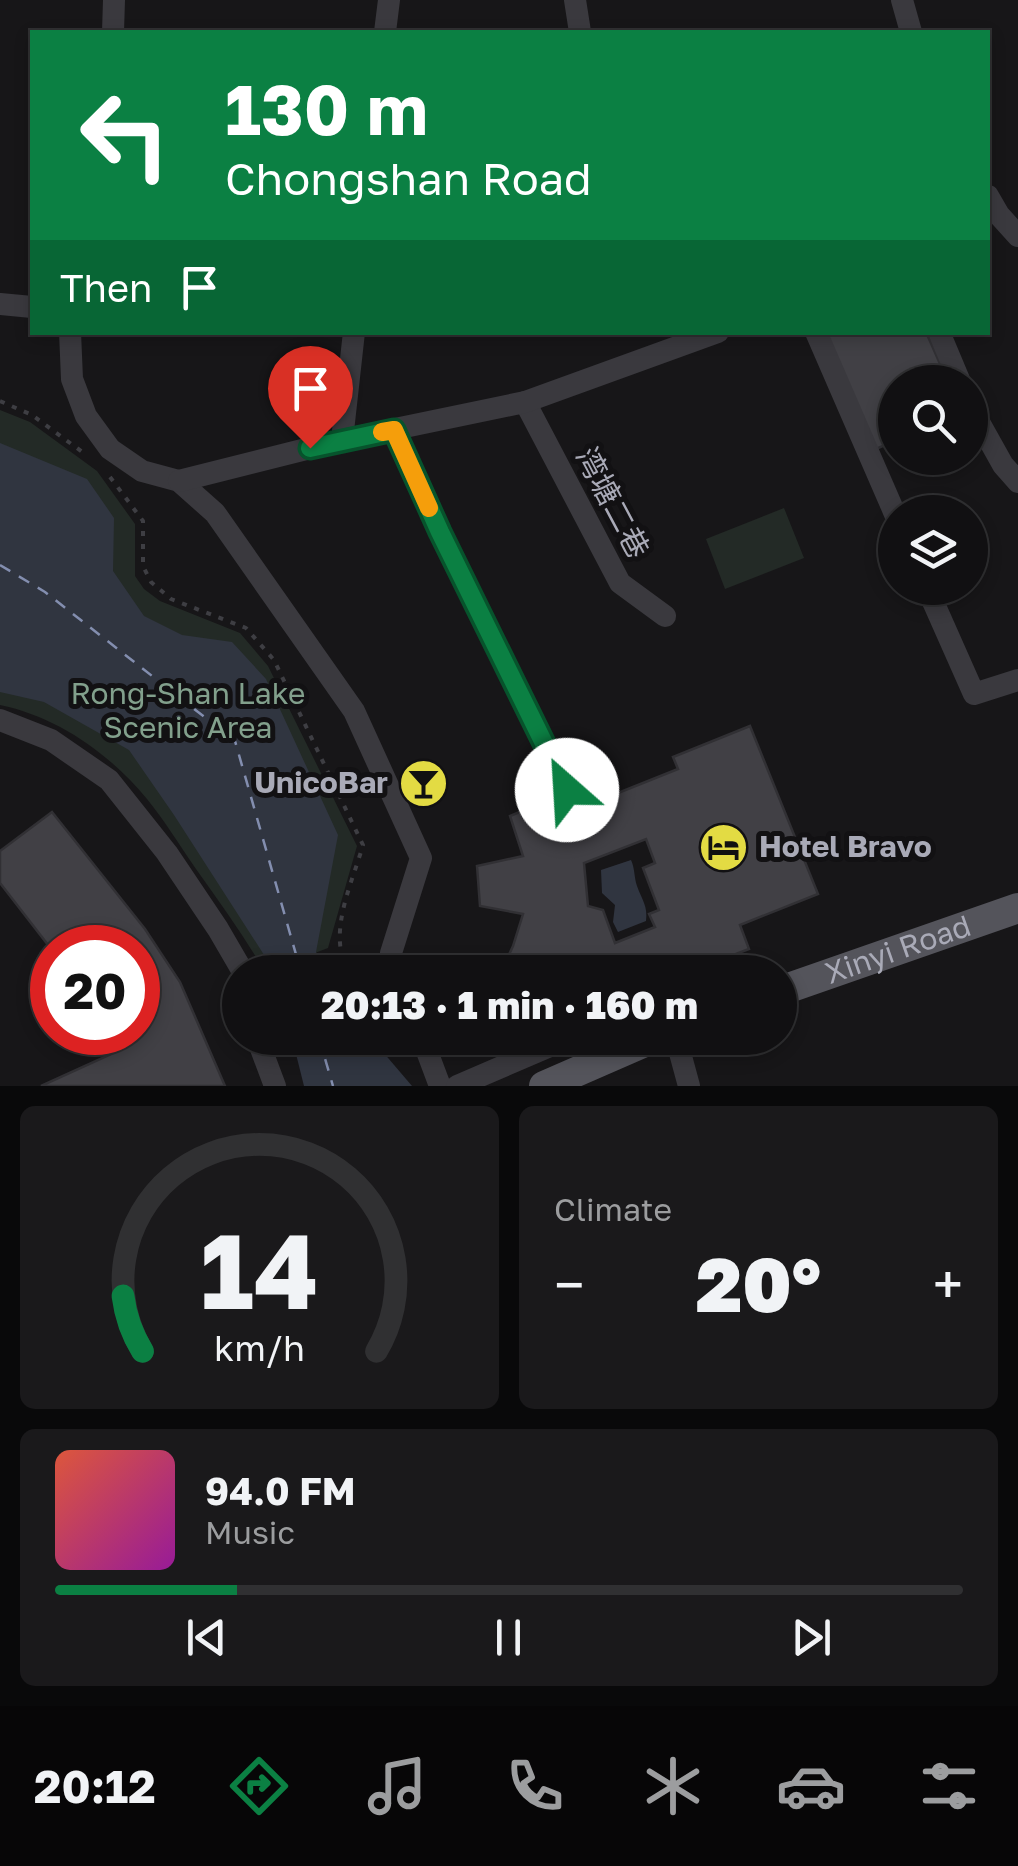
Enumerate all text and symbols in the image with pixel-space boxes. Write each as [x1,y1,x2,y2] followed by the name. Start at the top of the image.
[225,66,428,150] text: 130 m
[60,70,190,200] icon: left
[225,151,592,205] text: Chongshan Road
[172,260,227,315] icon: arrive
[60,265,152,310] text: Then
[268,346,353,449] pin
[283,361,338,416] icon: arrive
[878,365,988,605] map controls
[878,365,988,475] button: search
[569,441,657,564] street label: 湾塘二巷
[878,495,988,605] button: layers
[70,675,306,745] park label: Rong-Shan Lake Scenic Area
[515,738,619,842] position arrow
[397,757,449,809] bar icon: UnicoBar
[254,764,388,800] place label: UnicoBar
[698,821,750,873] hotel icon: Hotel Bravo
[759,828,932,864] place label: Hotel Bravo
[820,907,975,991] street label: Xinyi Road
[30,925,160,1055] speed limit sign: 20
[321,982,698,1027] text: 20:13 · 1 min · 160 m
[554,1190,672,1228] text: Climate
[200,1207,319,1332] text: 14
[696,1238,821,1329] text: 20°
[554,1251,584,1317] text: −
[933,1251,963,1317] text: +
[214,1326,305,1369] text: km/h
[205,1468,356,1513] text: 94.0 FM
[205,1513,295,1551] text: Music
[179,1610,234,1665] icon: previous
[481,1610,536,1665] icon: pause
[784,1610,839,1665] icon: next
[224,1751,294,1821] icon: directions
[362,1751,432,1821] icon: music
[500,1751,570,1821] icon: phone
[638,1751,708,1821] icon: climate
[776,1751,846,1821] icon: car
[914,1751,984,1821] icon: filters
[34,1759,156,1813] text: 20:12

